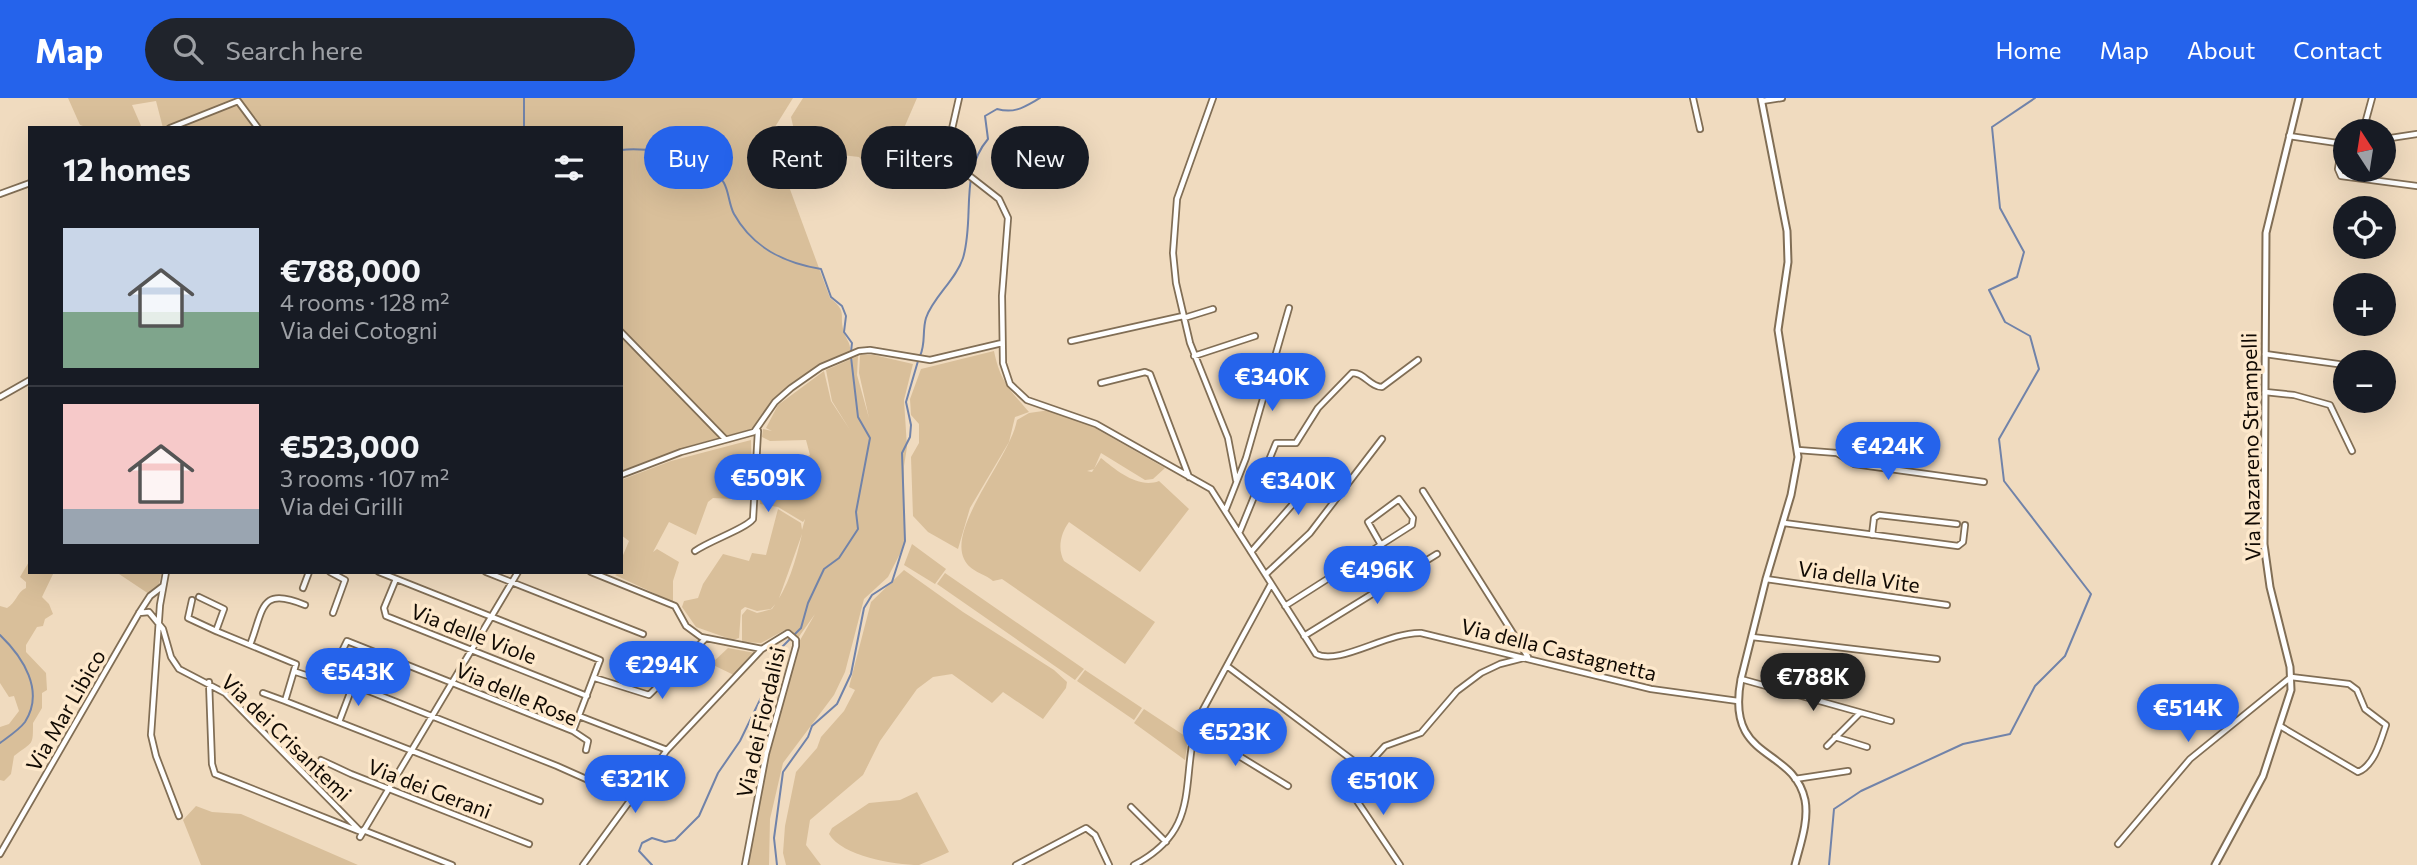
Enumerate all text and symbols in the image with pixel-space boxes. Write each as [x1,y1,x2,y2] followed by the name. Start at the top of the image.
[145,18,635,81] search box
[35,29,103,70] text: Map
[169,30,207,68] icon: search
[225,34,363,65] text: Search here
[1996,35,2062,64] text: Home
[2100,35,2149,64] text: Map
[2187,35,2255,64] text: About
[2293,35,2382,64] text: Contact
[2333,119,2396,182] north arrow
[2333,119,2396,413] map controls
[644,126,733,189] chip: Buy
[747,126,847,189] chip: Rent
[861,126,977,189] chip: Filters
[991,126,1089,189] chip: New
[550,149,588,187] icon: filters
[63,150,191,187] text: 12 homes
[2333,196,2396,259] button: locate
[280,251,421,288] text: €788,000
[119,256,203,340] icon: home
[2333,273,2396,336] button: +
[280,288,449,316] text: 4 rooms · 128 m²
[280,316,438,344] text: Via dei Cotogni
[2236,333,2264,561] street label: Via Nazareno Strampelli
[2333,350,2396,413] button: −
[1223,354,1321,413] pin: €340K
[1234,362,1310,390] text: €340K
[1839,422,1937,482] pin: €424K
[280,427,420,464] text: €523,000
[1851,431,1925,459] text: €424K
[119,432,203,516] icon: home
[719,454,817,514] pin: €509K
[1249,458,1347,517] pin: €340K
[730,463,806,491] text: €509K
[280,464,449,492] text: 3 rooms · 107 m²
[1260,466,1336,494] text: €340K
[280,492,403,520] text: Via dei Grilli
[1328,546,1426,606] pin: €496K
[1340,555,1414,583] text: €496K
[1796,555,1922,597] street label: Via della Vite
[408,598,540,668] street label: Via delle Viole
[1459,613,1659,685] street label: Via della Castagnetta
[613,642,711,701] pin: €294K
[730,644,790,800] street label: Via dei Fiordalisi
[20,645,110,775] street label: Via Mar Libico
[309,648,407,708] pin: €543K
[625,650,699,678] text: €294K
[1764,654,1862,713] pin: €788K
[452,656,582,730] street label: Via delle Rose
[321,657,395,685] text: €543K
[1776,662,1850,690] text: €788K
[217,668,357,806] street label: Via dei Crisantemi
[2139,684,2237,744] pin: €514K
[2153,693,2223,721] text: €514K
[1186,708,1284,768] pin: €523K
[1199,717,1271,745] text: €523K
[365,753,495,823] street label: Via dei Gerani
[586,756,684,815] pin: €321K
[1334,758,1432,817] pin: €510K
[600,764,670,792] text: €321K
[1347,766,1419,794] text: €510K

